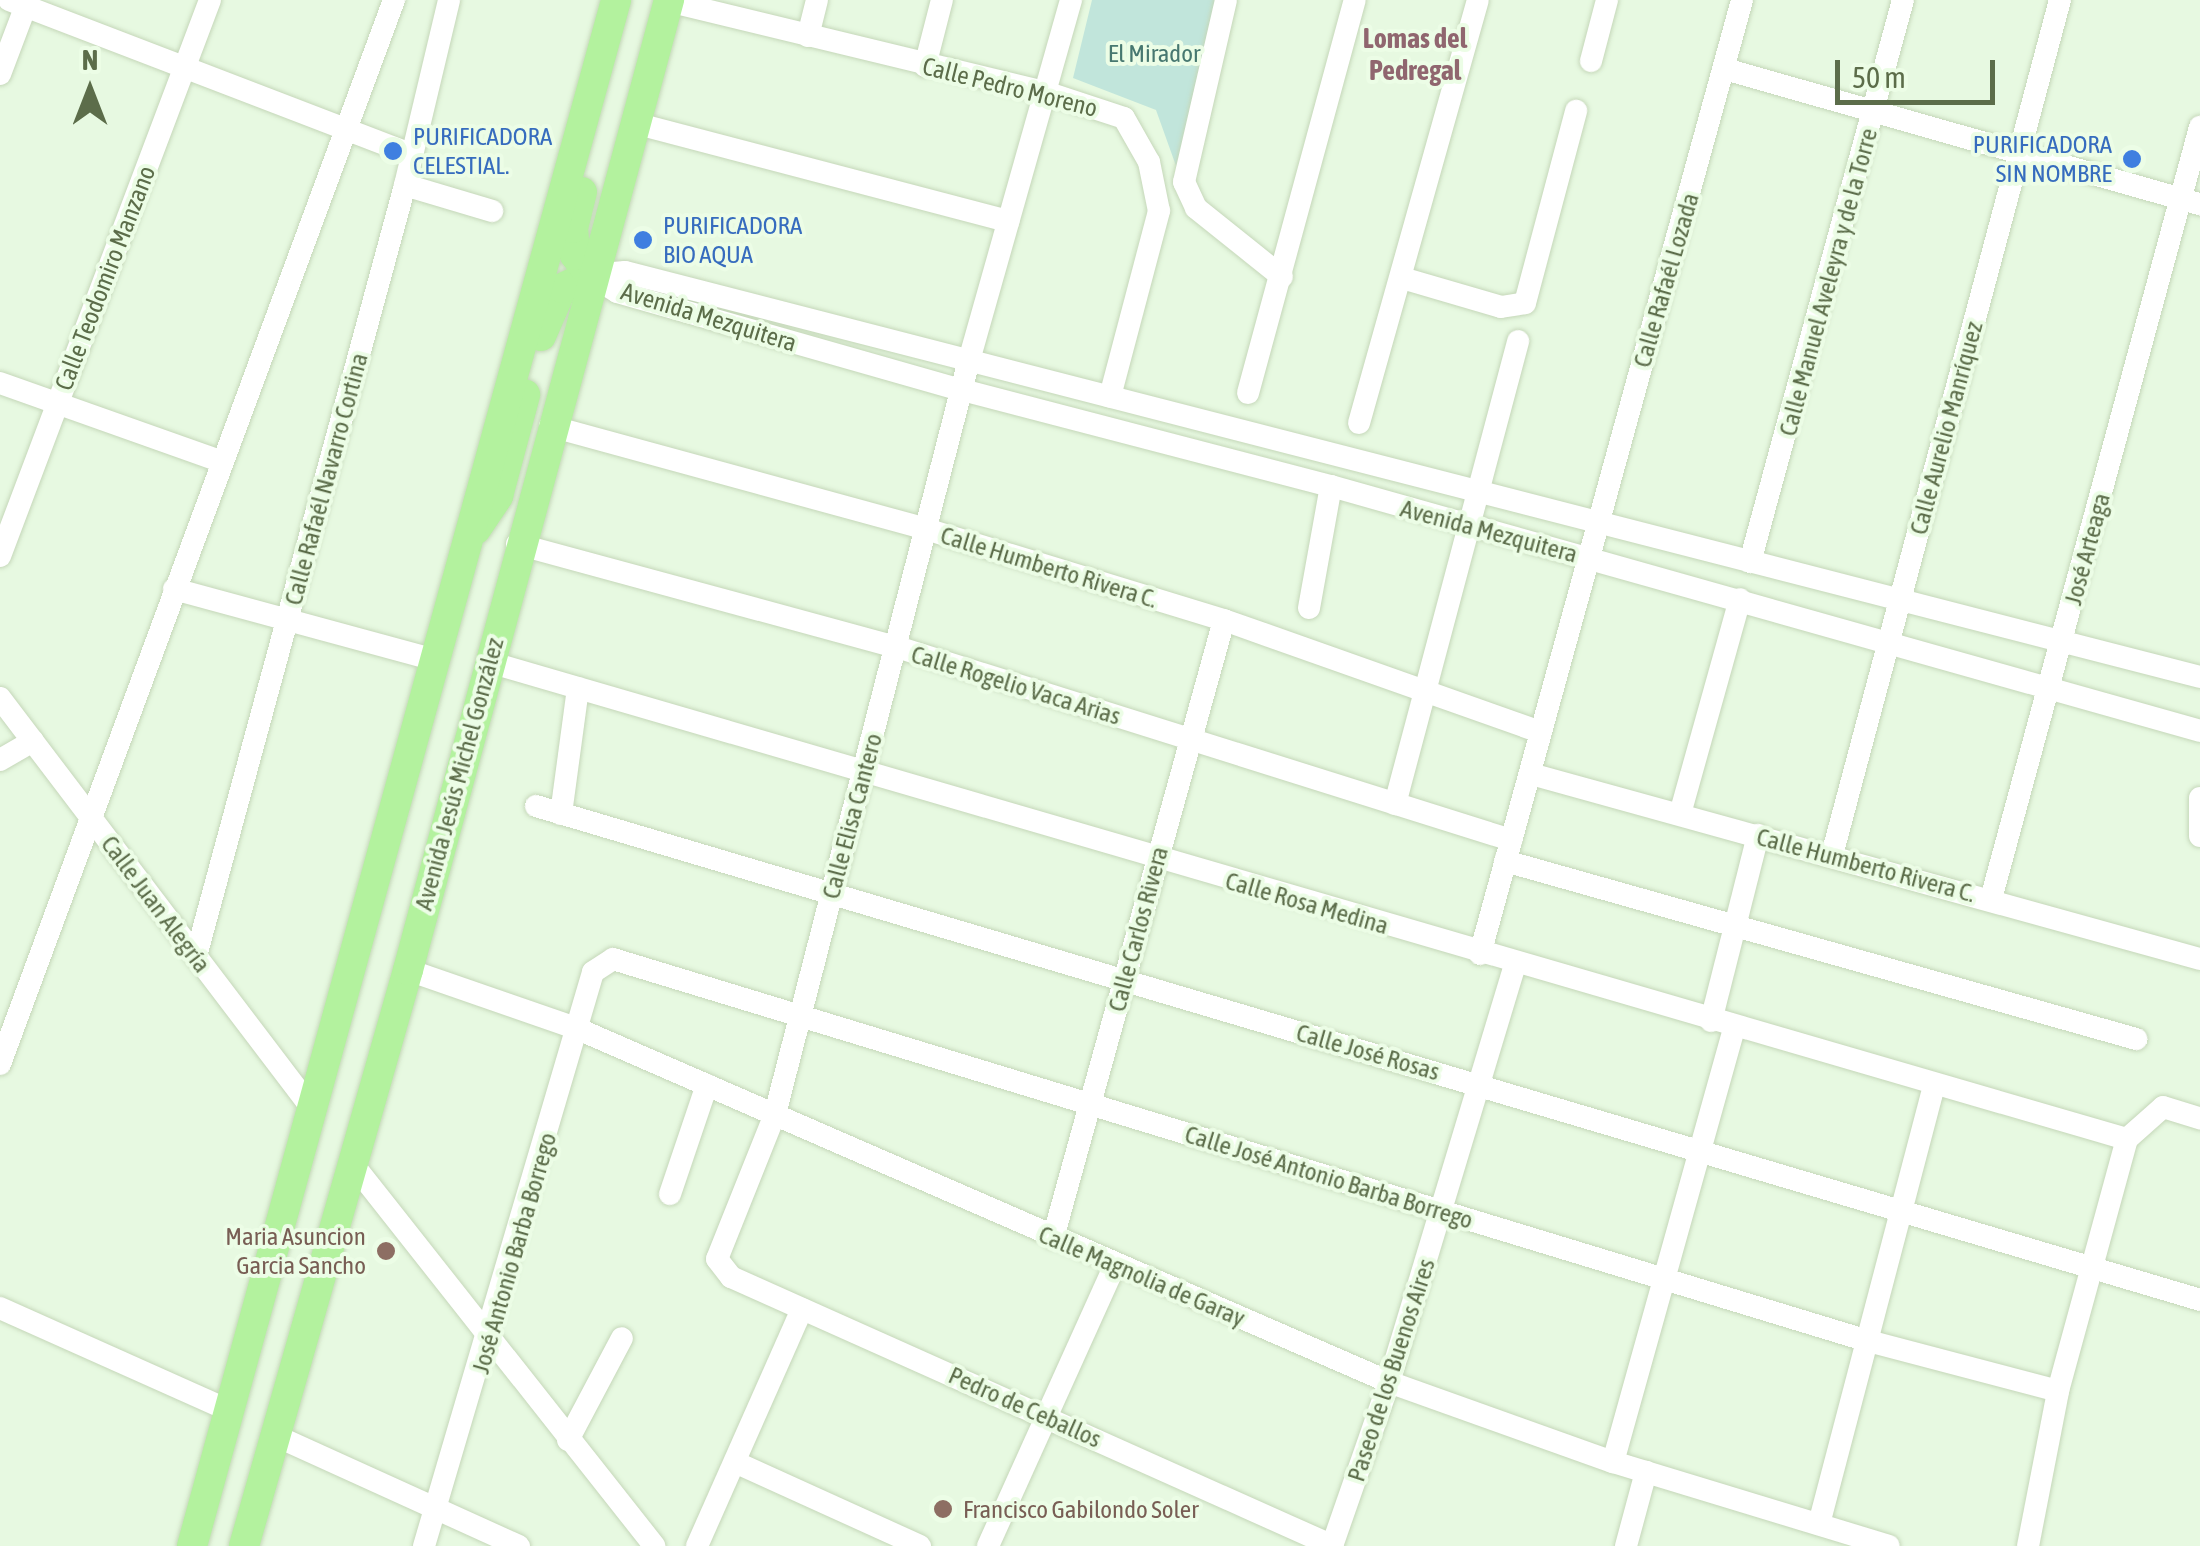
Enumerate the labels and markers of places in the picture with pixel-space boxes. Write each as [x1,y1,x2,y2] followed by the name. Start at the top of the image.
[413,122,552,181] place label: PURIFICADORA CELESTIAL.
[1973,130,2112,189] place label: PURIFICADORA SIN NOMBRE
[382,140,404,162] marker: PURIFICADORA CELESTIAL.
[2121,148,2143,170] marker: PURIFICADORA SIN NOMBRE
[663,211,802,270] place label: PURIFICADORA BIO AQUA
[632,229,654,251] marker: PURIFICADORA BIO AQUA
[225,1222,366,1281] place label: Maria Asuncion Garcia Sancho
[375,1240,397,1262] marker: Maria Asuncion Garcia Sancho
[963,1494,1199,1524] place label: Francisco Gabilondo Soler
[932,1498,954,1520] marker: Francisco Gabilondo Soler

